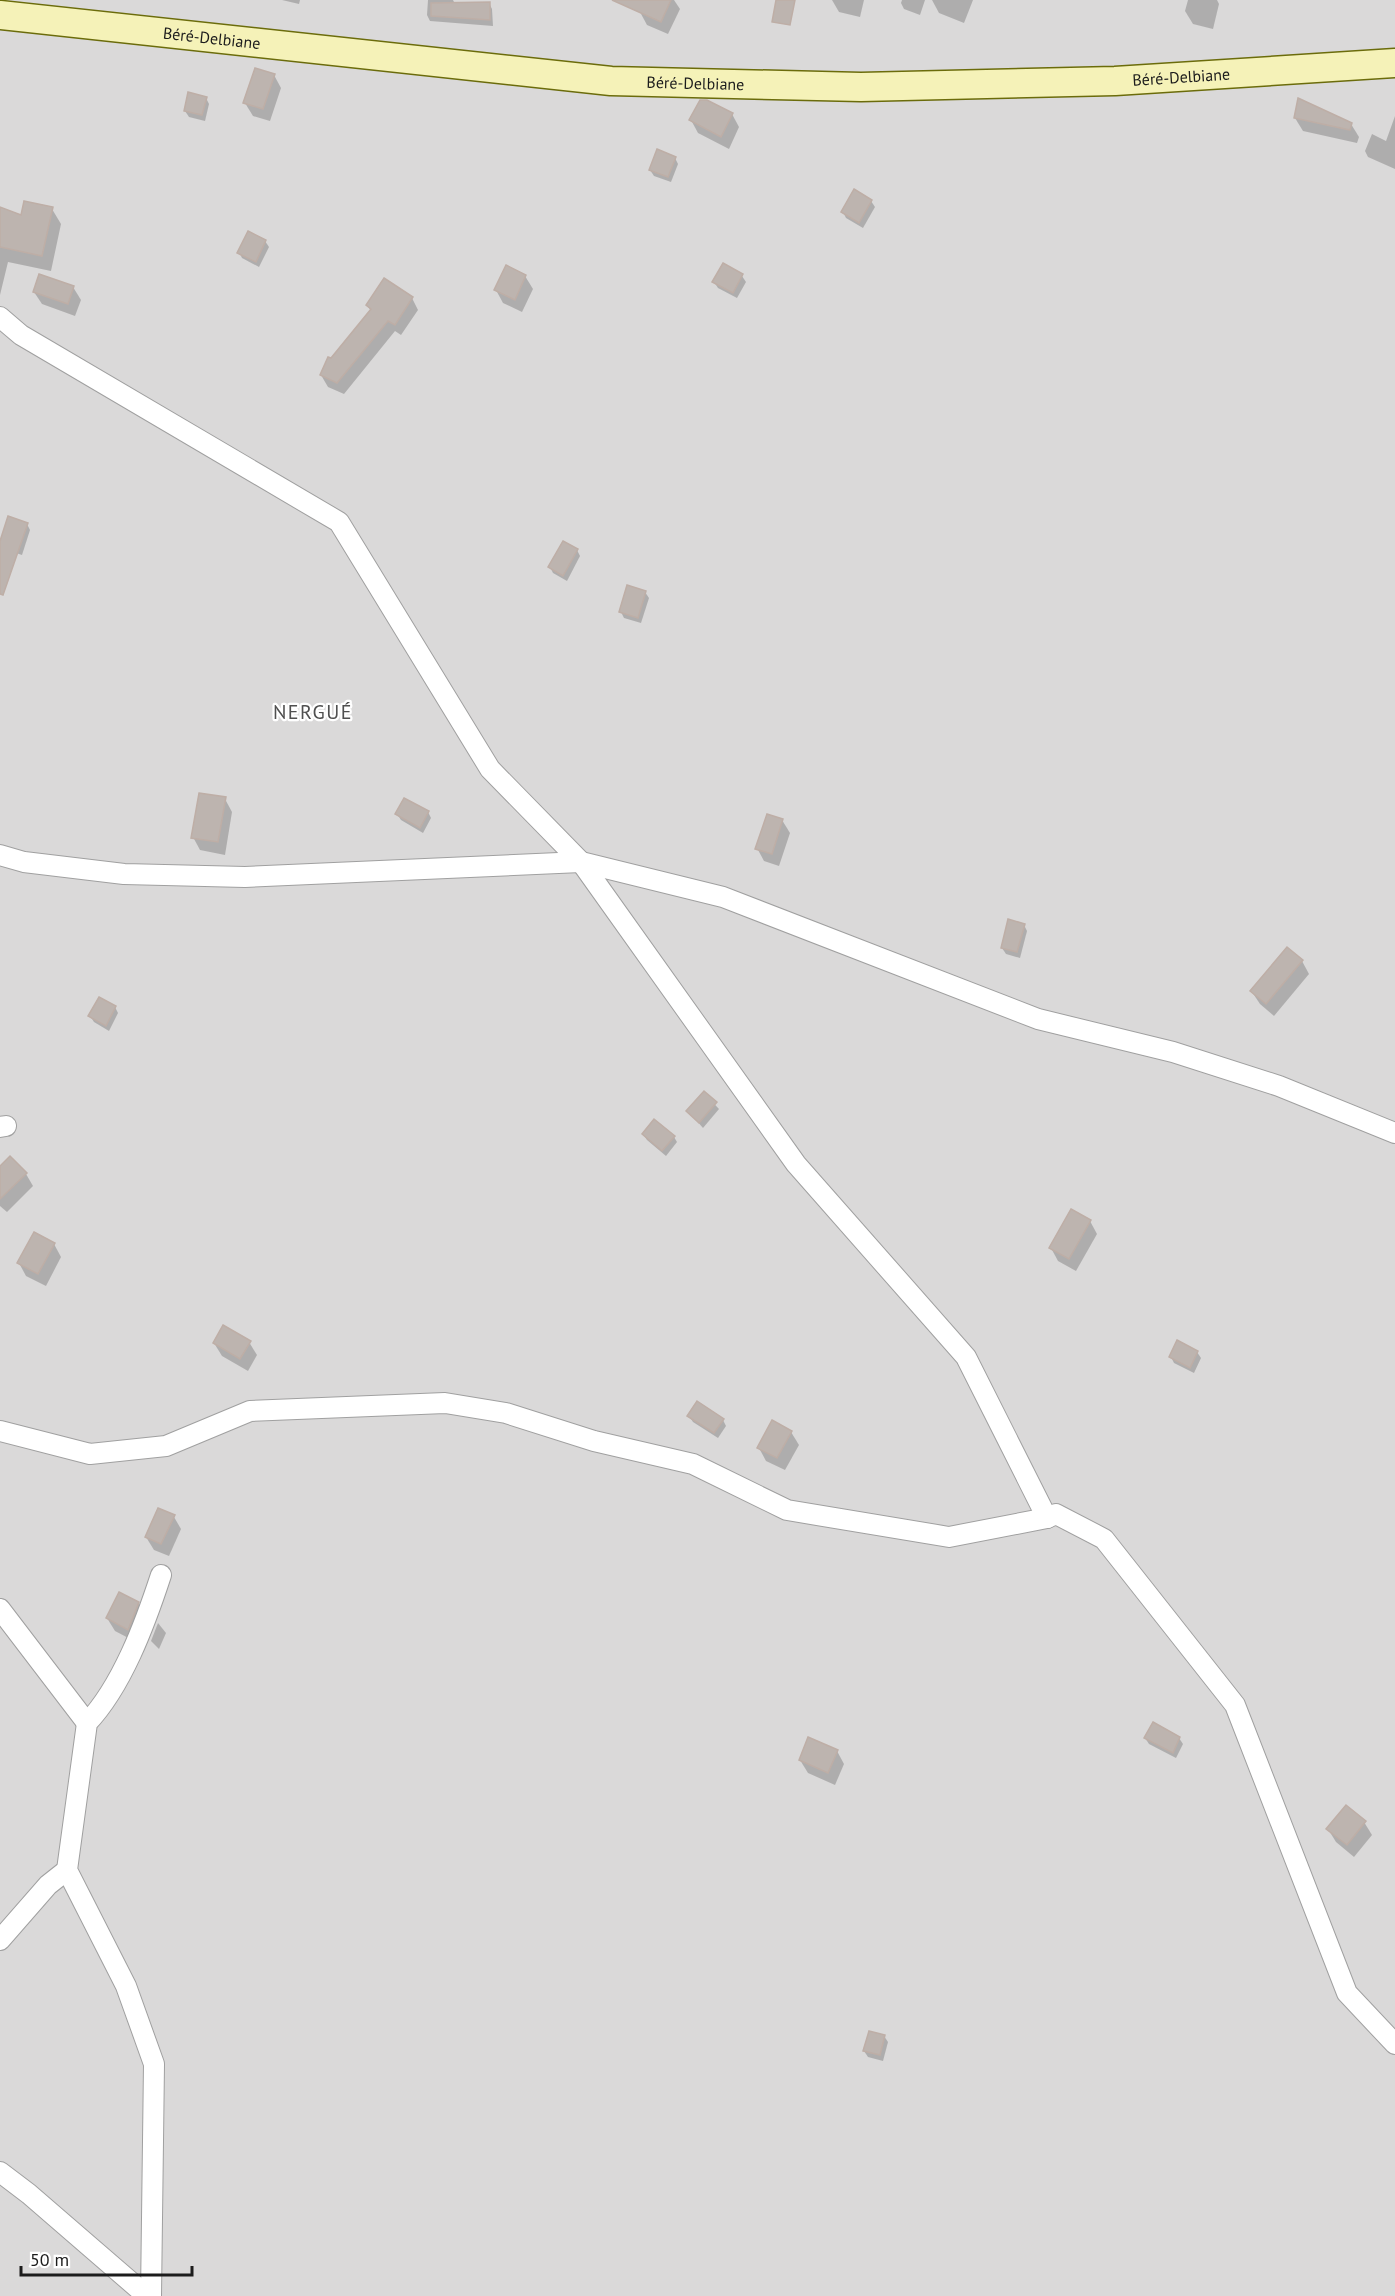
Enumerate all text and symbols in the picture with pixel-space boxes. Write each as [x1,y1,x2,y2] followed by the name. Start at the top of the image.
[162,23,262,53] street label: Béré-Delbiane
[1132,64,1231,90] street label: Béré-Delbiane
[646,72,745,94] street label: Béré-Delbiane
[273,699,353,725] district label: NERGUÉ
[21,2239,192,2277] scale bar
[30,2248,69,2271] text: 50 m

